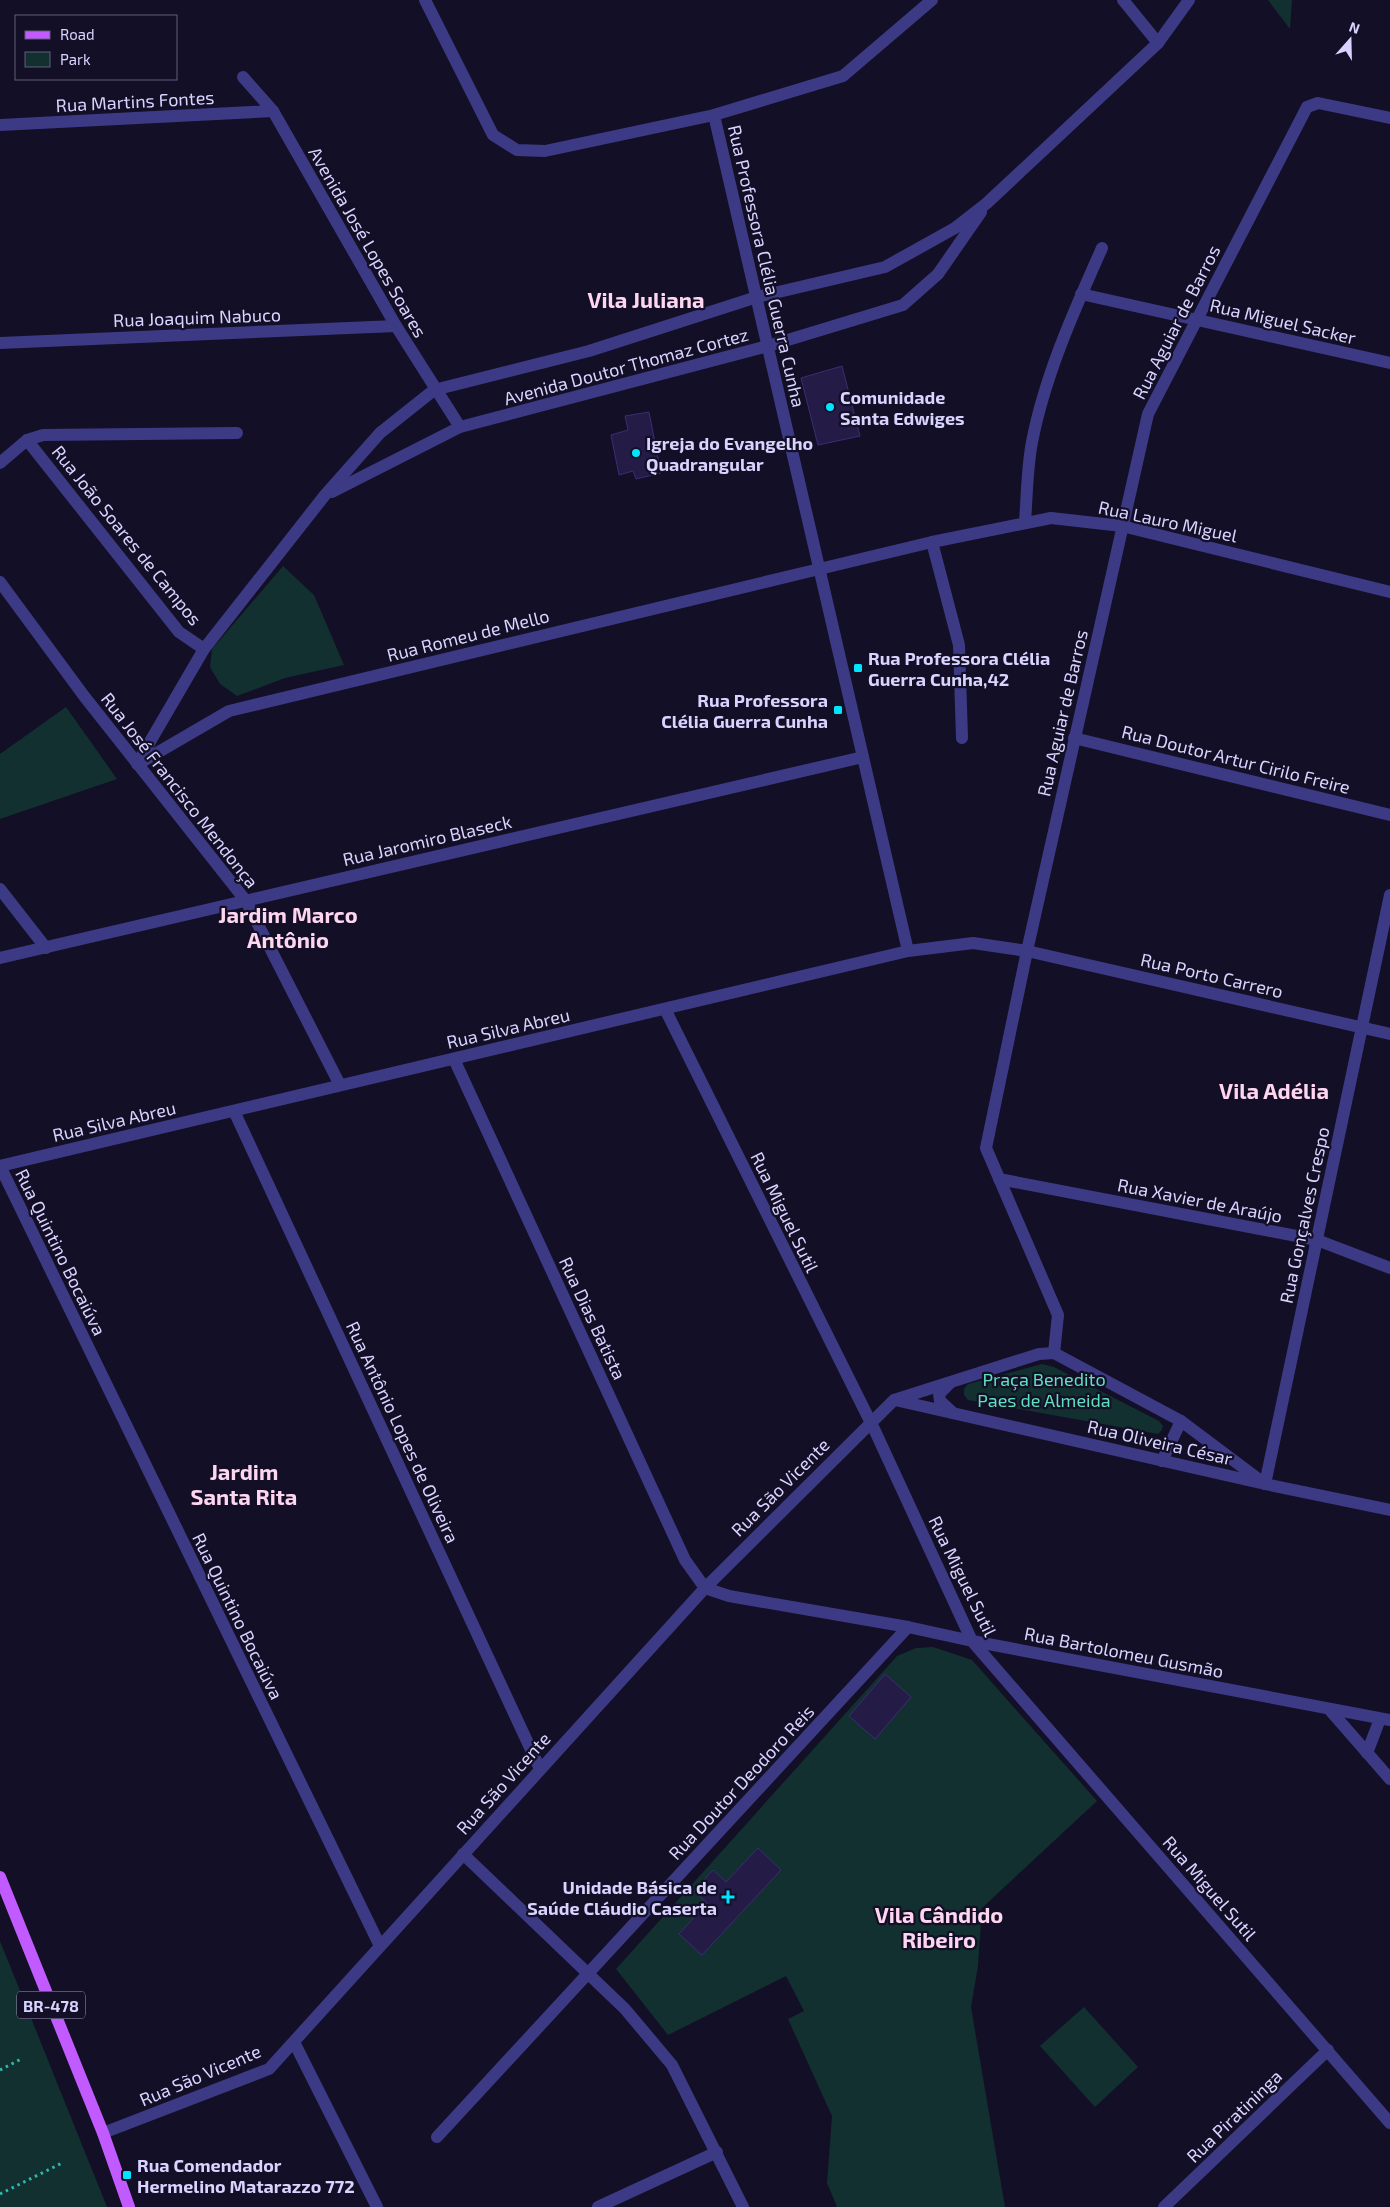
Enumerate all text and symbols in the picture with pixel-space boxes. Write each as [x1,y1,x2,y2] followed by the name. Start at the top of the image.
[15,15,178,80] legend
[1325,15,1375,65] north arrow
[1347,18,1362,37] text: N
[60,25,95,43] text: Road
[60,50,91,68] text: Park
[55,86,215,116] street label: Rua Martins Fontes
[724,123,810,409] street label: Rua Professora Clélia Guerra Cunha
[304,143,432,341] street label: Avenida José Lopes Soares
[1128,241,1224,403] street label: Rua Aguiar de Barros
[587,286,705,312] district label: Vila Juliana
[1208,294,1358,348] street label: Rua Miguel Sacker
[113,303,281,331] street label: Rua Joaquim Nabuco
[501,323,751,409] street label: Avenida Doutor Thomaz Cortez
[840,386,965,429] place label: Comunidade Santa Edwiges
[824,401,836,413] marker: Comunidade Santa Edwiges
[646,432,813,475] place label: Igreja do Evangelho Quadrangular
[48,441,206,629] street label: Rua João Soares de Campos
[630,447,642,459] marker: Igreja do Evangelho Quadrangular
[1097,496,1240,547] street label: Rua Lauro Miguel
[385,604,551,666] street label: Rua Romeu de Mello
[1032,628,1092,798] street label: Rua Aguiar de Barros
[868,647,1050,690] place label: Rua Professora Clélia Guerra Cunha,42
[852,662,864,674] marker: Rua Professora Clélia Guerra Cunha,42
[96,688,263,893] street label: Rua José Francisco Mendonça
[661,689,828,732] place label: Rua Professora Clélia Guerra Cunha
[832,704,844,716] marker: Rua Professora Clélia Guerra Cunha
[1119,720,1353,798] street label: Rua Doutor Artur Cirilo Freire
[340,810,514,870] street label: Rua Jaromiro Blaseck
[218,901,358,952] district label: Jardim Marco Antônio
[1139,948,1285,1002] street label: Rua Porto Carrero
[444,1003,572,1053] street label: Rua Silva Abreu
[1219,1077,1329,1103] district label: Vila Adélia
[50,1096,178,1146] street label: Rua Silva Abreu
[1275,1125,1334,1305] street label: Rua Gonçalves Crespo
[746,1148,824,1276] street label: Rua Miguel Sutil
[11,1165,111,1339] street label: Rua Quintino Bocaiúva
[1116,1173,1284,1227] street label: Rua Xavier de Araújo
[555,1253,631,1383] street label: Rua Dias Batista
[342,1318,464,1546] street label: Rua Antônio Lopes de Oliveira
[977,1368,1111,1411] park label: Praça Benedito Paes de Almeida
[1085,1415,1235,1469] street label: Rua Oliveira César
[726,1433,834,1541] street label: Rua São Vicente
[191,1458,297,1509] district label: Jardim Santa Rita
[924,1512,1002,1640] street label: Rua Miguel Sutil
[188,1529,288,1703] street label: Rua Quintino Bocaiúva
[1023,1622,1225,1682] street label: Rua Bartolomeu Gusmão
[664,1700,818,1864] street label: Rua Doutor Deodoro Reis
[451,1727,555,1839] street label: Rua São Vicente
[1159,1831,1262,1945] street label: Rua Miguel Sutil
[527,1876,717,1919] place label: Unidade Básica de Saúde Cláudio Caserta
[721,1890,735,1904] marker: Unidade Básica de Saúde Cláudio Caserta
[875,1901,1003,1952] district label: Vila Cândido Ribeiro
[17,1992,85,2018] road number: BR-478
[136,2040,264,2110] street label: Rua São Vicente
[1182,2065,1286,2167] street label: Rua Piratininga
[137,2154,355,2197] place label: Rua Comendador Hermelino Matarazzo 772
[121,2169,133,2181] marker: Rua Comendador Hermelino Matarazzo 772

